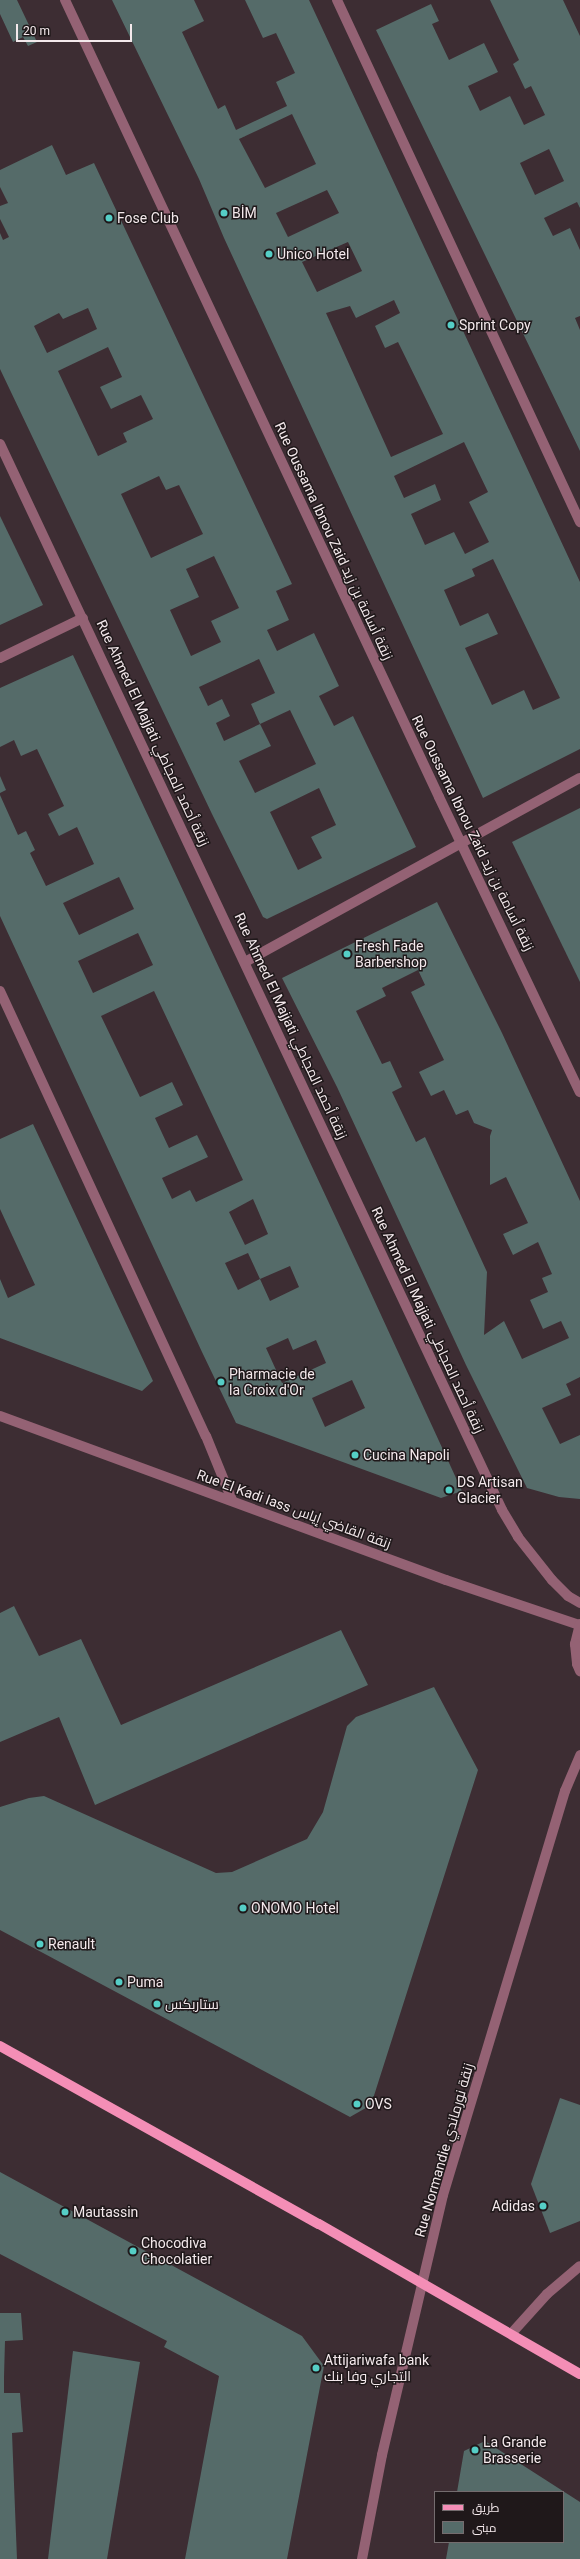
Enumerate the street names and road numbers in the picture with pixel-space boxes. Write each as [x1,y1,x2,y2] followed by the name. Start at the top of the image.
[271,419,397,663] street label: Rue Oussama Ibnou Zaid زنقة أسامة بن زيد
[93,617,213,849] street label: Rue Ahmed El Majjati زنقة أحمد المجاطي
[408,712,538,954] street label: Rue Oussama Ibnou Zaid زنقة أسامة بن زيد
[231,910,351,1142] street label: Rue Ahmed El Majjati زنقة أحمد المجاطي
[368,1204,488,1436] street label: Rue Ahmed El Majjati زنقة أحمد المجاطي
[195,1466,393,1552] street label: Rue El Kadi Iass زنقة القاضي إياس
[411,2061,477,2239] street label: Rue Normandie زنقة نورماندي

